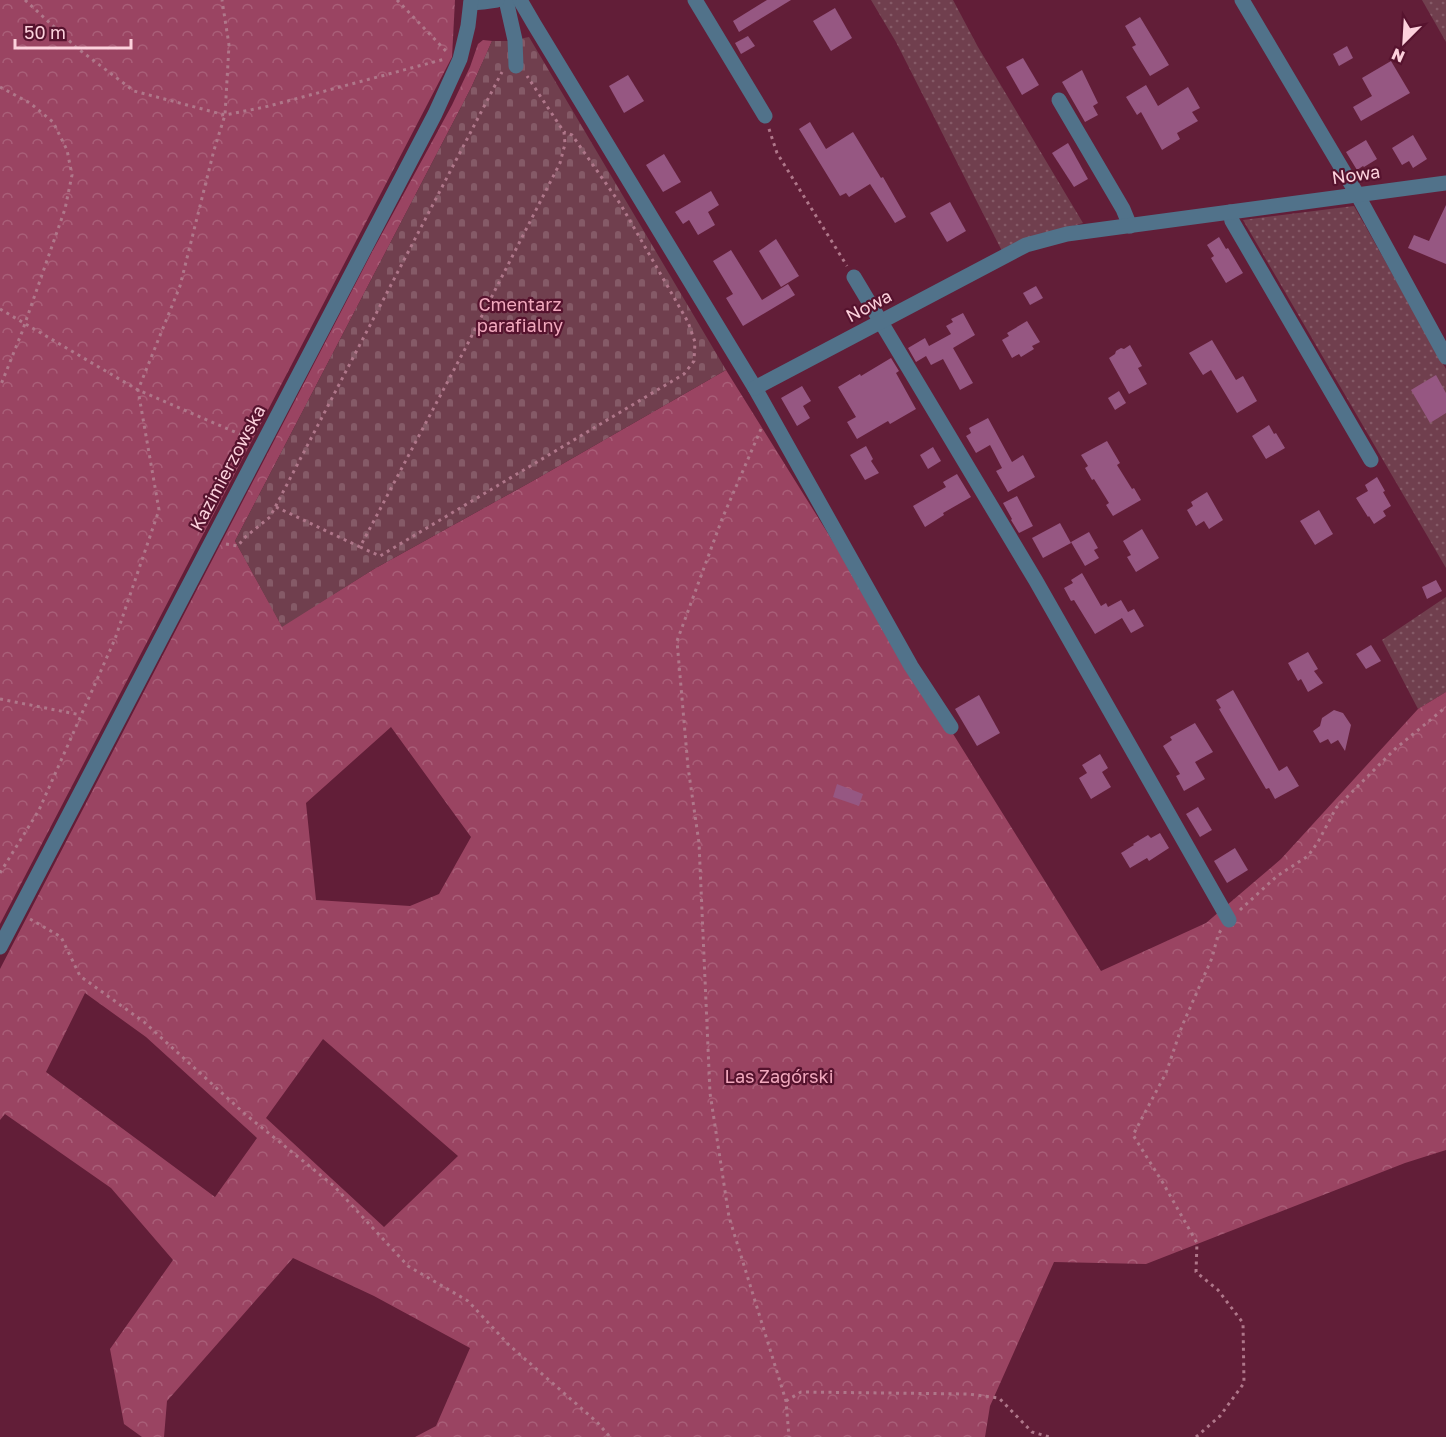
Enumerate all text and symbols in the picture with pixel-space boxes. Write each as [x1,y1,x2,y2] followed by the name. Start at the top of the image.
[15,12,130,50] scale bar
[1374,12,1434,72] north arrow
[24,21,66,43] text: 50 m
[1388,44,1408,67] text: N
[1330,160,1382,188] street label: Nowa
[842,284,895,326] street label: Nowa
[477,293,563,336] park label: Cmentarz parafialny
[185,401,269,534] street label: Kazimierzowska
[724,1065,834,1087] park label: Las Zagórski

